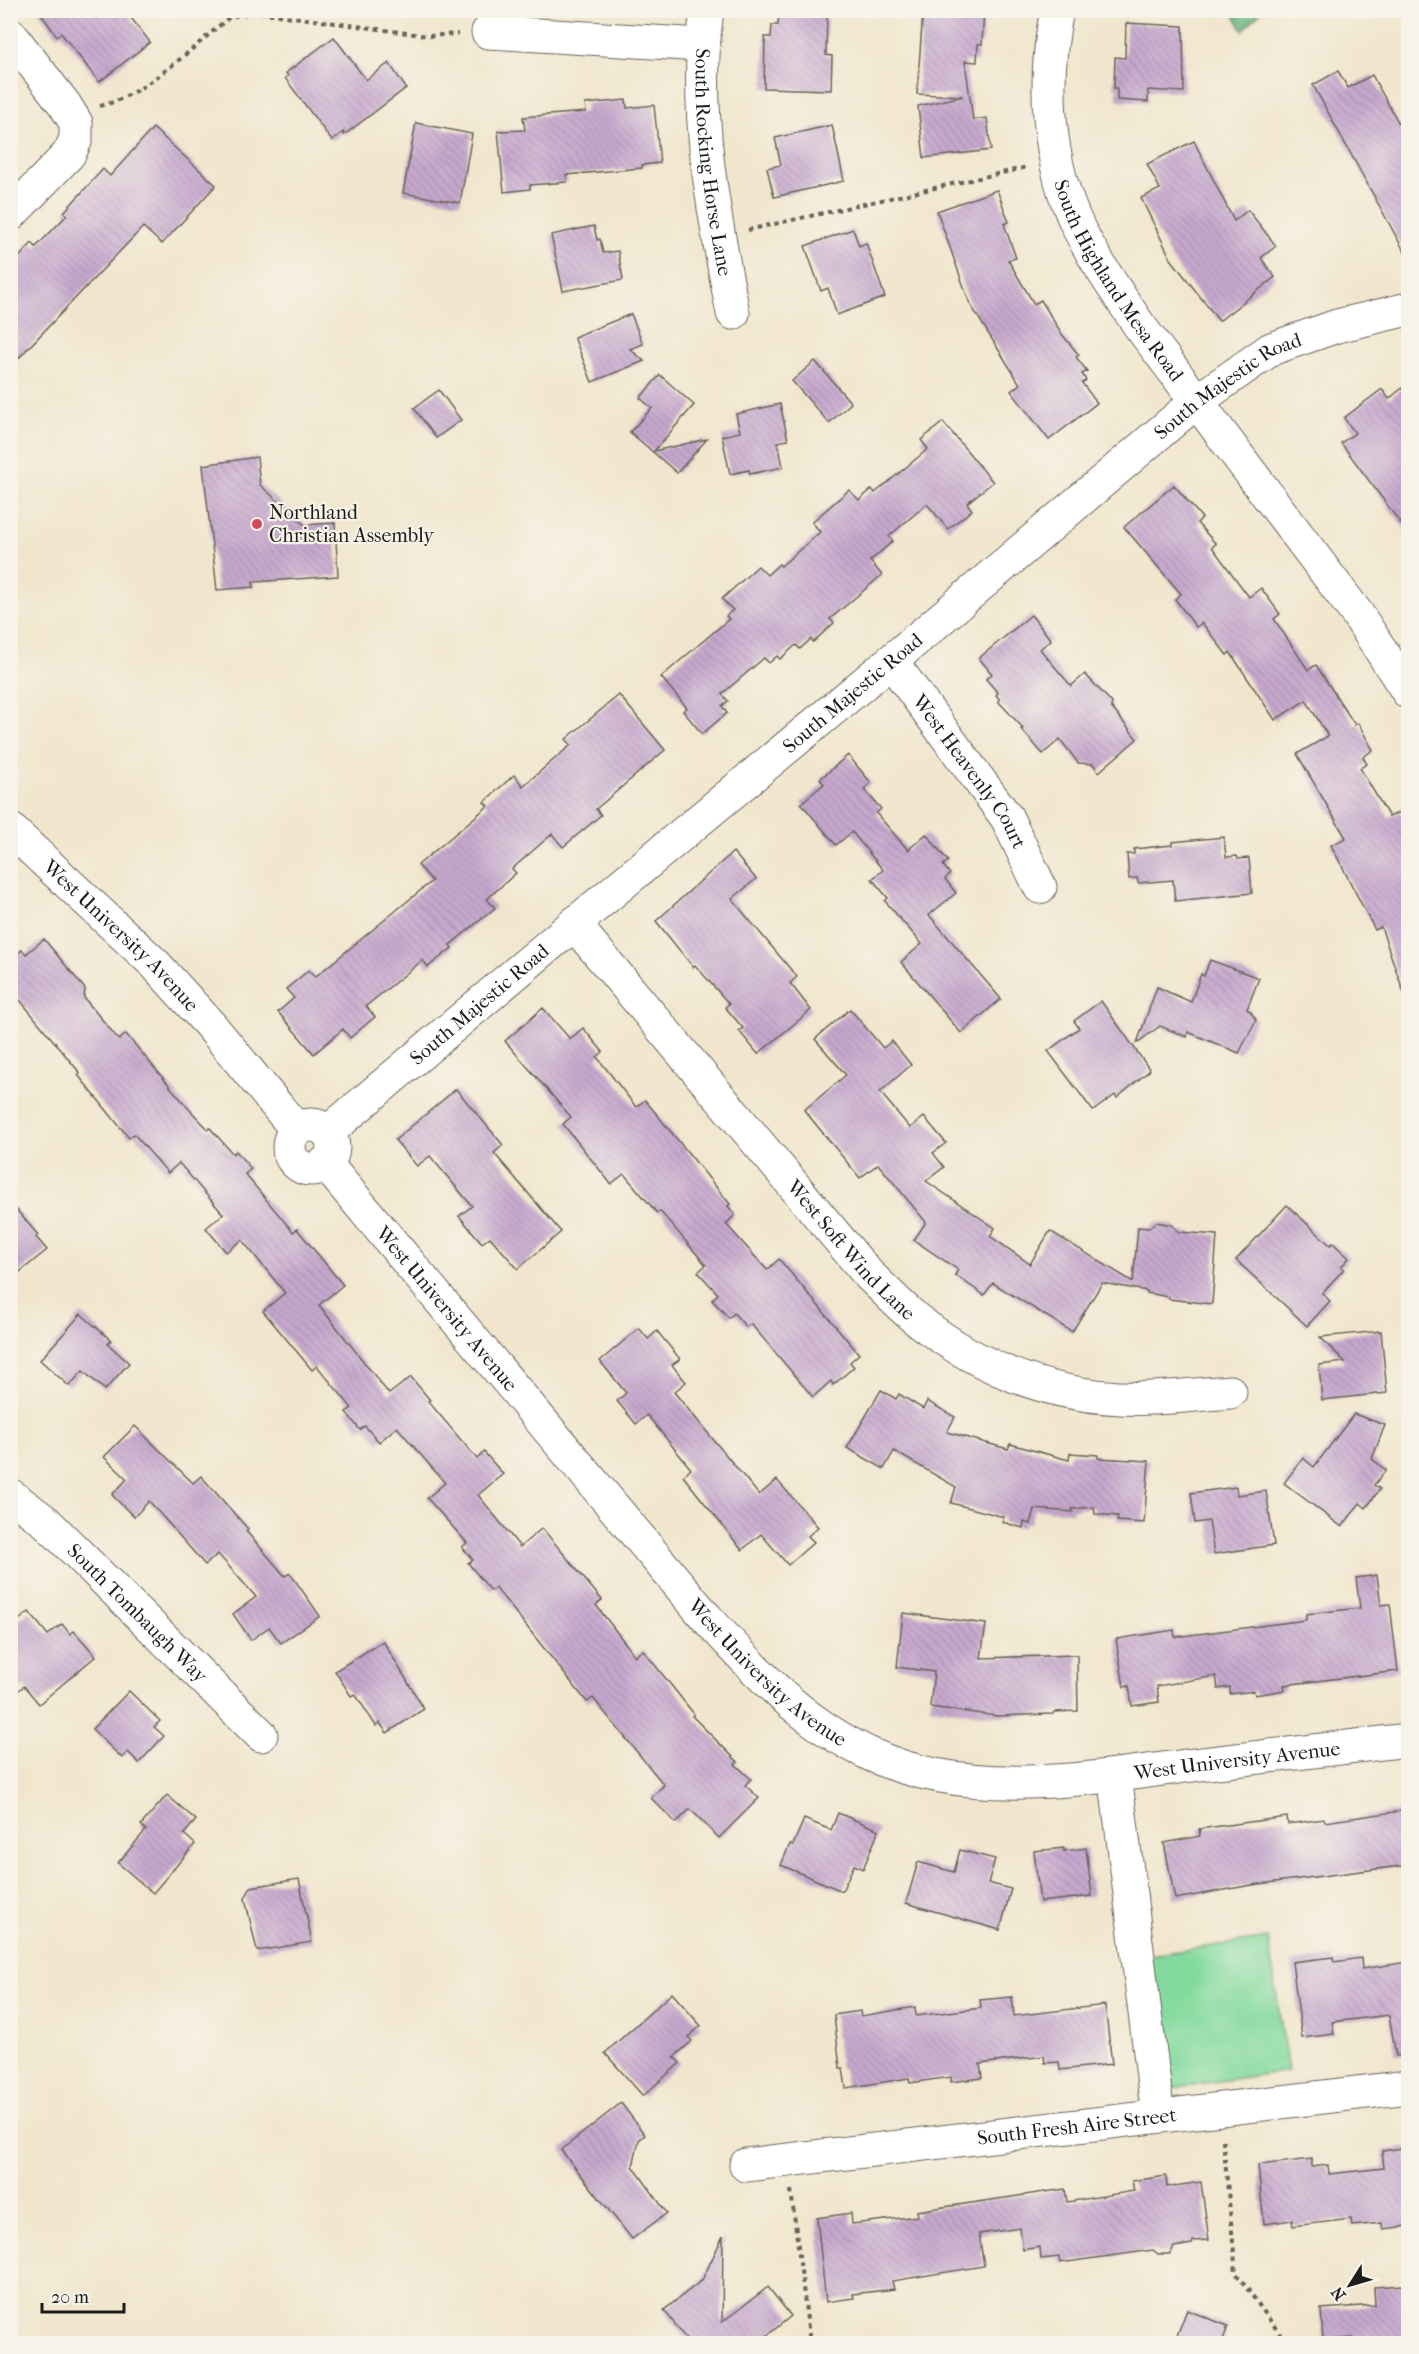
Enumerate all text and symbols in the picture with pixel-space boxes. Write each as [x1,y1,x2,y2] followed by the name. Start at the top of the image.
[691,48,737,278] street label: South Rocking Horse Lane
[1050,177,1189,386] street label: South Highland Mesa Road
[1149,327,1305,444] street label: South Majestic Road
[269,501,435,547] place label: Northland Christian Assembly
[250,517,264,531] marker: Northland Christian Assembly
[778,627,928,758] street label: South Majestic Road
[908,689,1031,852] street label: West Heavenly Court
[38,854,204,1016] street label: West University Avenue
[405,938,554,1069] street label: South Majestic Road
[782,1174,920,1325] street label: West Soft Wind Lane
[371,1221,523,1396] street label: West University Avenue
[63,1539,213,1688] street label: South Tombaugh Way
[683,1593,851,1751] street label: West University Avenue
[1131,1736,1341,1784] street label: West University Avenue
[976,2103,1178,2149] street label: South Fresh Aire Street
[1320,2255,1380,2315] north arrow
[42,2276,124,2314] scale bar
[1327,2282,1350,2304] text: N
[51,2287,89,2308] text: 20 m

